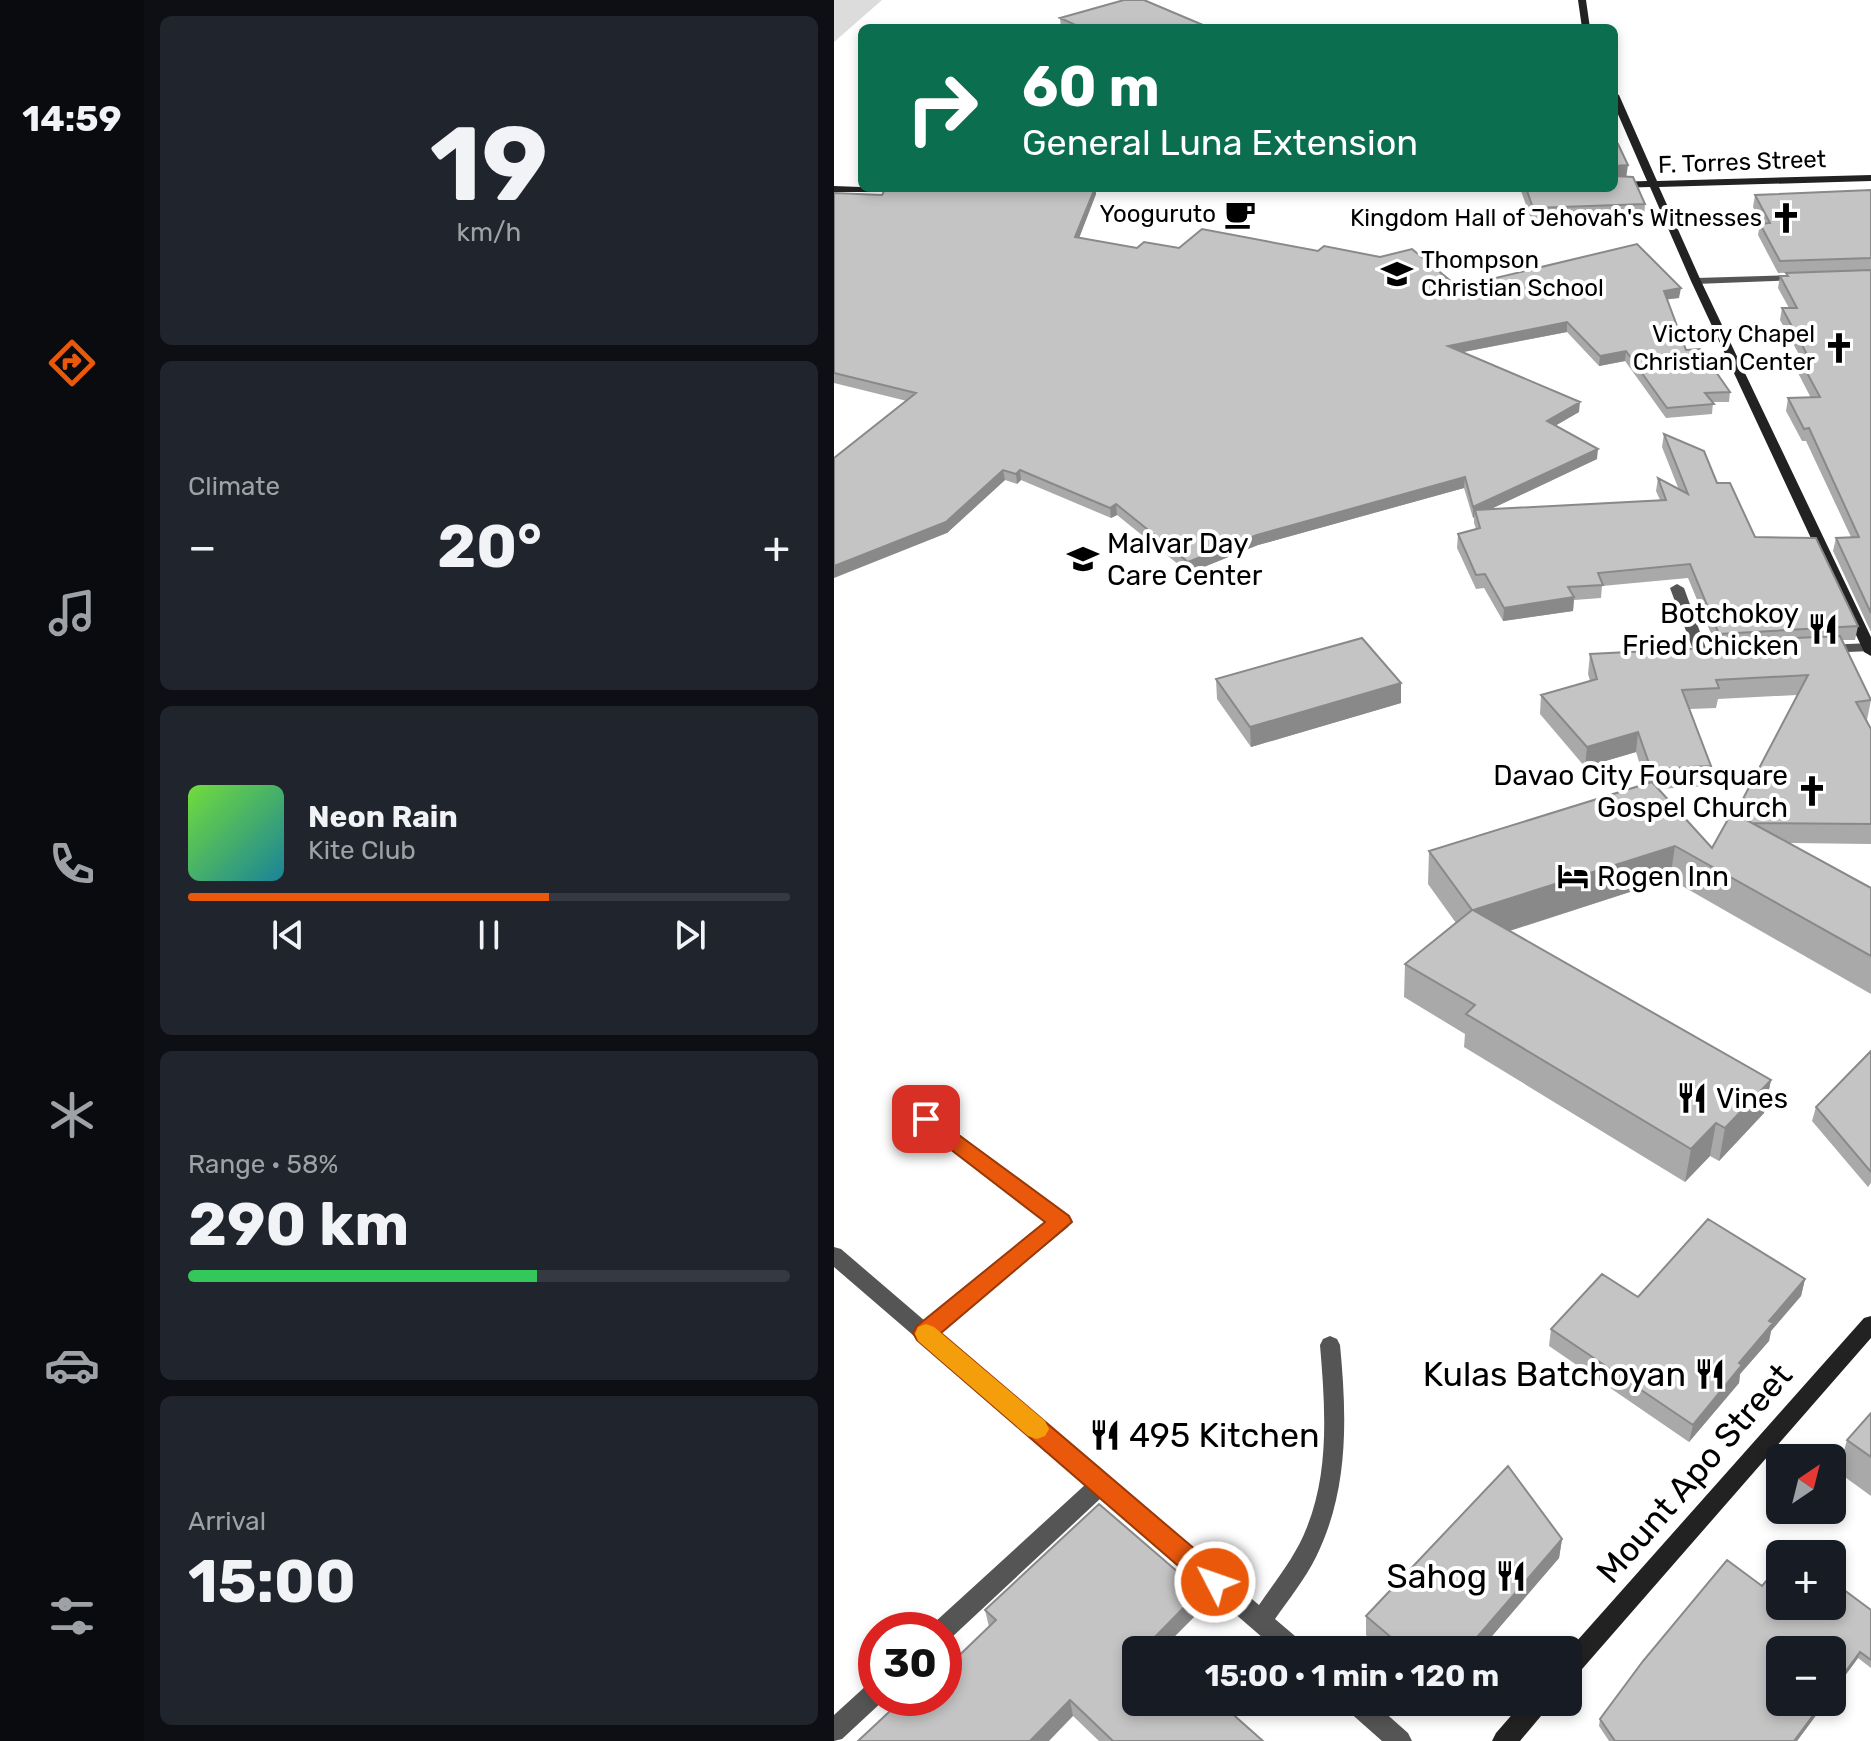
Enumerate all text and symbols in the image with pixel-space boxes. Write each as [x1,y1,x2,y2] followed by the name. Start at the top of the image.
[1022,54,1160,120] text: 60 m
[890,56,994,160] icon: right
[22,97,122,140] text: 14:59
[430,103,548,226] text: 19
[1022,121,1418,164] text: General Luna Extension
[1657,145,1827,179] street label: F. Torres Street
[1223,197,1257,231] cafe icon: Yooguruto
[1099,200,1216,228] place label: Yooguruto
[1769,201,1803,235] church icon: Kingdom Hall of Jehovah's Witnesses
[1350,204,1762,232] place label: Kingdom Hall of Jehovah's Witnesses
[457,217,521,248] text: km/h
[1421,246,1604,302] place label: Thompson Christian School
[1380,257,1414,291] school or university icon: Thompson Christian School
[1633,320,1815,376] place label: Victory Chapel Christian Center
[1822,331,1856,365] church icon: Victory Chapel Christian Center
[44,335,100,391] icon: directions
[188,471,280,502] text: Climate
[437,511,542,582] text: 20°
[188,521,217,573] text: −
[763,521,790,573] text: +
[1107,527,1263,592] place label: Malvar Day Care Center
[1066,542,1100,576] school or university icon: Malvar Day Care Center
[44,585,100,641] icon: music
[1622,597,1799,662] place label: Botchokoy Fried Chicken
[1806,612,1840,646] restaurant icon: Botchokoy Fried Chicken
[1493,759,1788,824] place label: Davao City Foursquare Gospel Church
[1795,774,1829,808] church icon: Davao City Foursquare Gospel Church
[308,799,458,835] text: Neon Rain
[308,835,416,866] text: Kite Club
[44,836,100,892] icon: phone
[1556,859,1590,893] hotel icon: Rogen Inn
[1597,860,1729,893] place label: Rogen Inn
[266,913,310,957] icon: previous
[467,913,511,957] icon: pause
[668,913,712,957] icon: next
[1675,1081,1709,1115] restaurant icon: Vines
[1716,1082,1788,1115] place label: Vines
[892,1085,960,1153] pin
[44,1087,100,1143] icon: climate
[904,1097,948,1141] icon: arrive
[188,1149,338,1180] text: Range · 58%
[188,1189,409,1260] text: 290 km
[44,1337,100,1393] icon: car
[1423,1354,1686,1395] place label: Kulas Batchoyan
[1588,1355,1801,1591] street label: Mount Apo Street
[1693,1357,1727,1391] restaurant icon: Kulas Batchoyan
[1129,1415,1320,1456] place label: 495 Kitchen
[1088,1418,1122,1452] restaurant icon: 495 Kitchen
[1766,1444,1846,1524] north arrow
[1766,1444,1846,1716] map controls
[188,1506,266,1537] text: Arrival
[1173,1540,1257,1624] position arrow
[1766,1540,1846,1620] button: +
[188,1546,356,1617] text: 15:00
[1387,1556,1487,1597] place label: Sahog
[1494,1559,1528,1593] restaurant icon: Sahog
[44,1588,100,1644] icon: filters
[858,1612,962,1716] speed limit sign: 30
[1766,1636,1846,1716] button: −
[1205,1658,1499,1694] text: 15:00 · 1 min · 120 m

